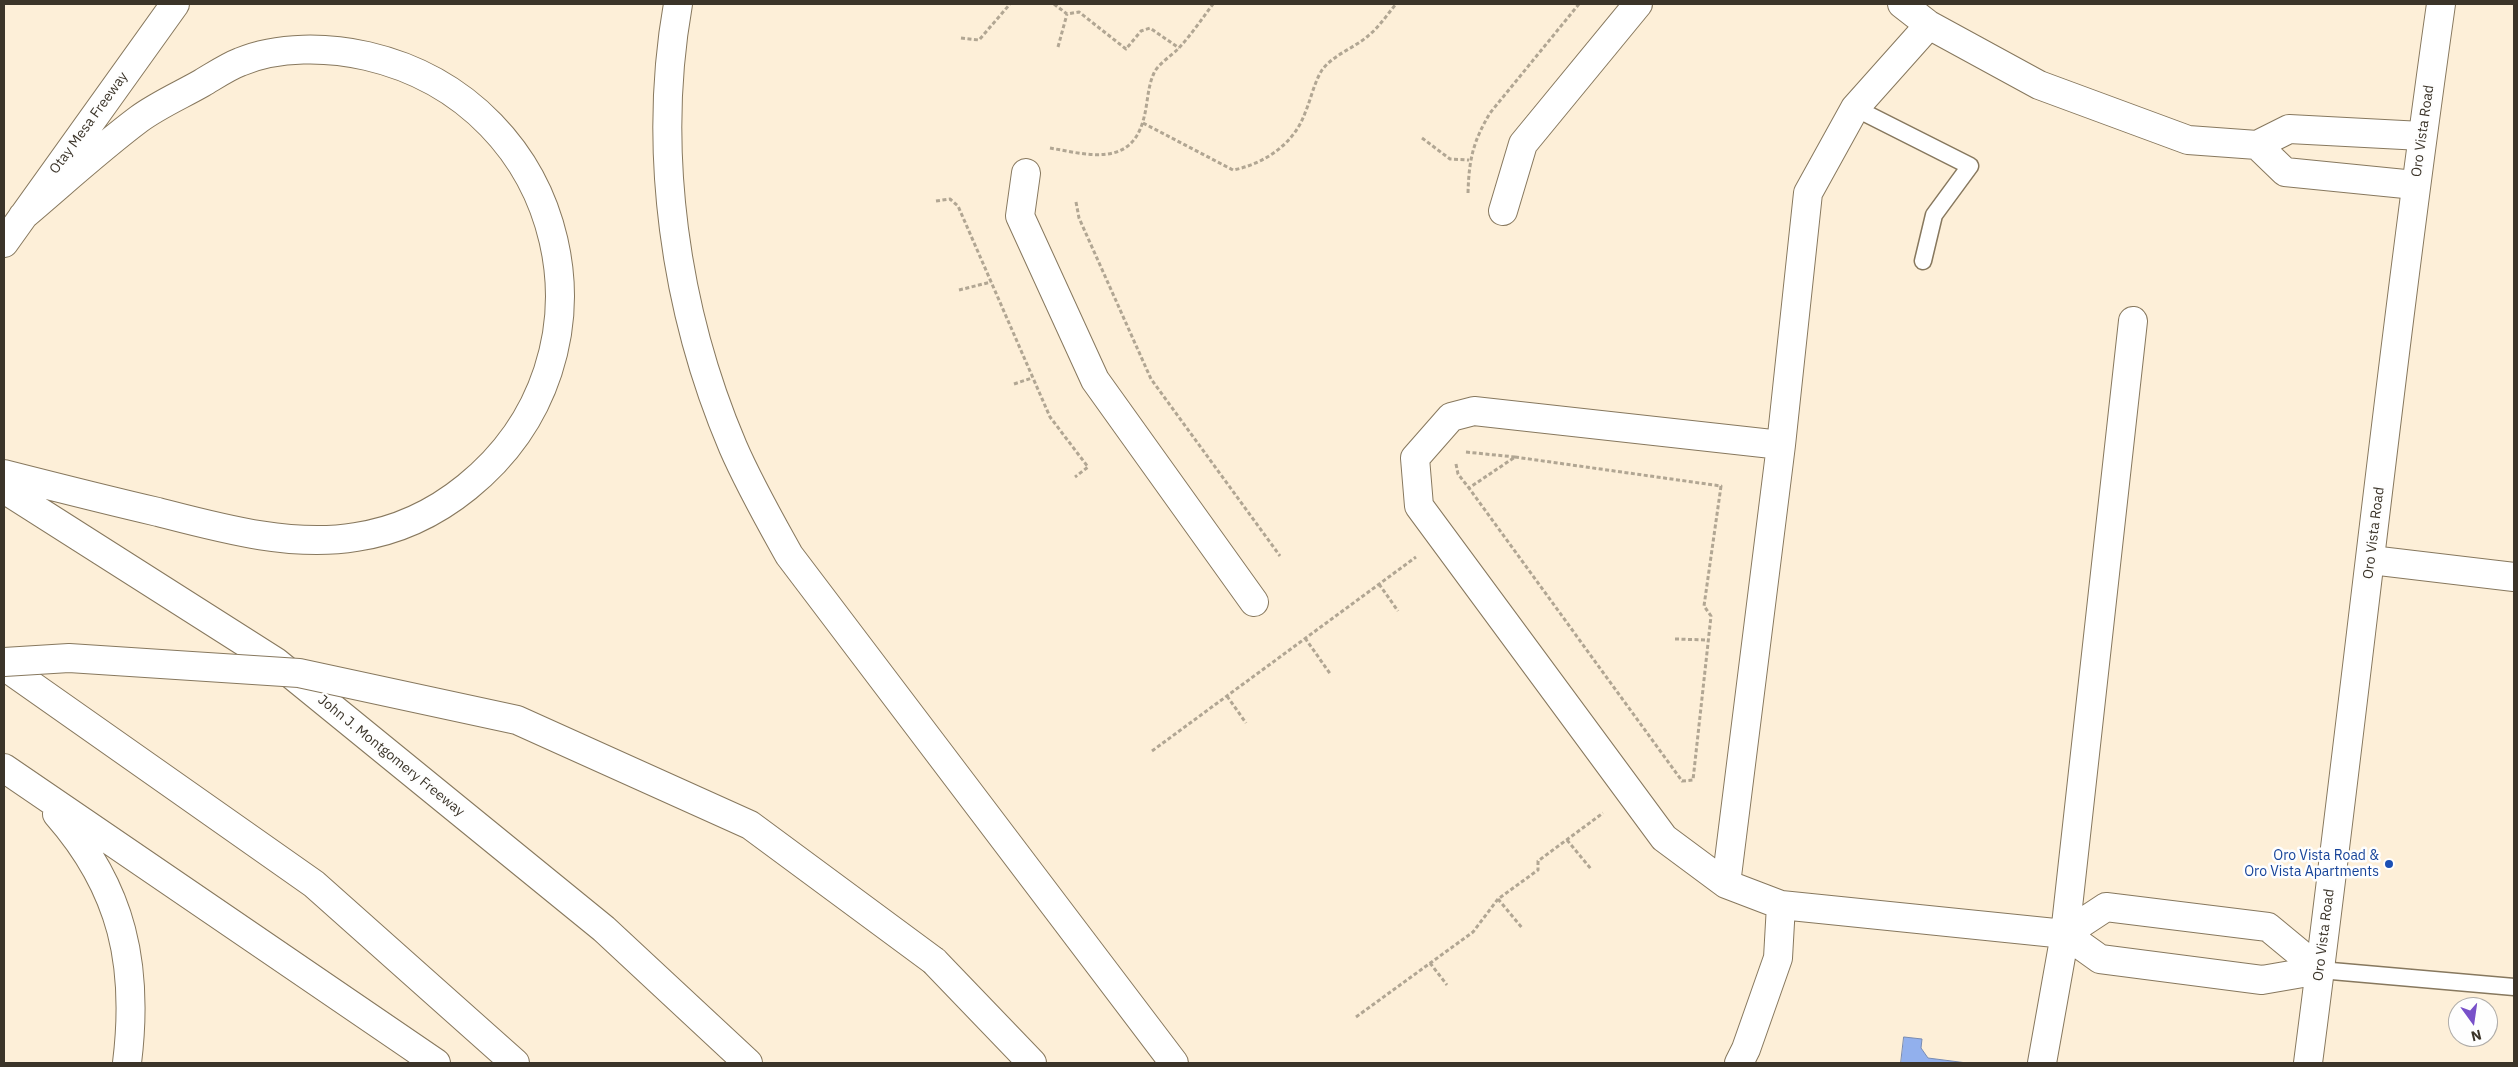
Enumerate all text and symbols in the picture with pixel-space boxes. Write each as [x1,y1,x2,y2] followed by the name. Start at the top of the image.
[46,69,132,177] street label: Otay Mesa Freeway
[2408,84,2438,178] street label: Oro Vista Road
[2360,486,2388,580] street label: Oro Vista Road
[314,692,468,820] street label: John J. Montgomery Freeway
[2244,848,2379,880] place label: Oro Vista Road & Oro Vista Apartments
[2383,858,2395,870] marker: Oro Vista Road & Oro Vista Apartments
[2310,888,2338,982] street label: Oro Vista Road
[2448,997,2498,1047] north arrow
[2469,1026,2483,1046] text: N

